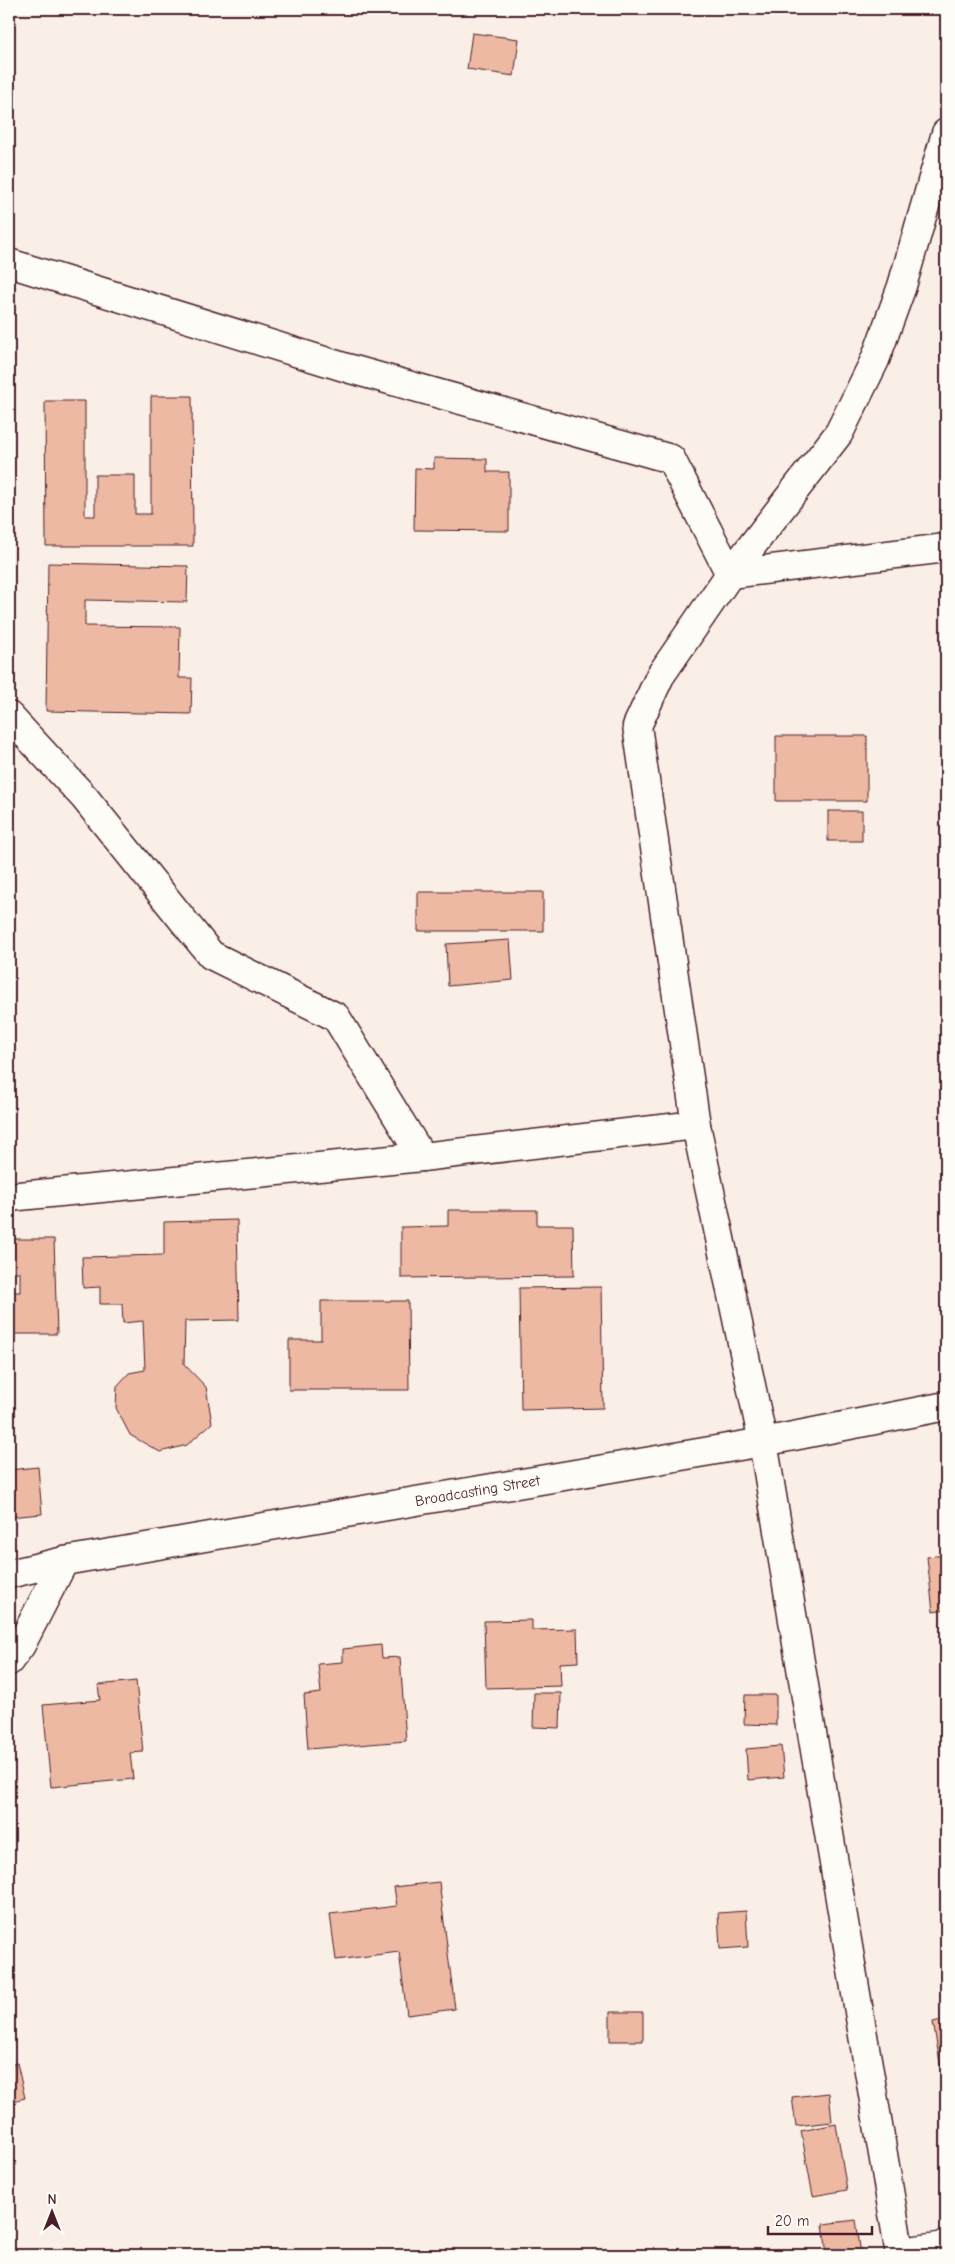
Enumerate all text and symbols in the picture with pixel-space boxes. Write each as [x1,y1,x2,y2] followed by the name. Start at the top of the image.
[414,1471,542,1510] street label: Broadcasting Street
[28,2186,78,2236] north arrow
[47,2191,57,2208] text: N
[768,2204,871,2236] scale bar
[775,2212,809,2230] text: 20 m

